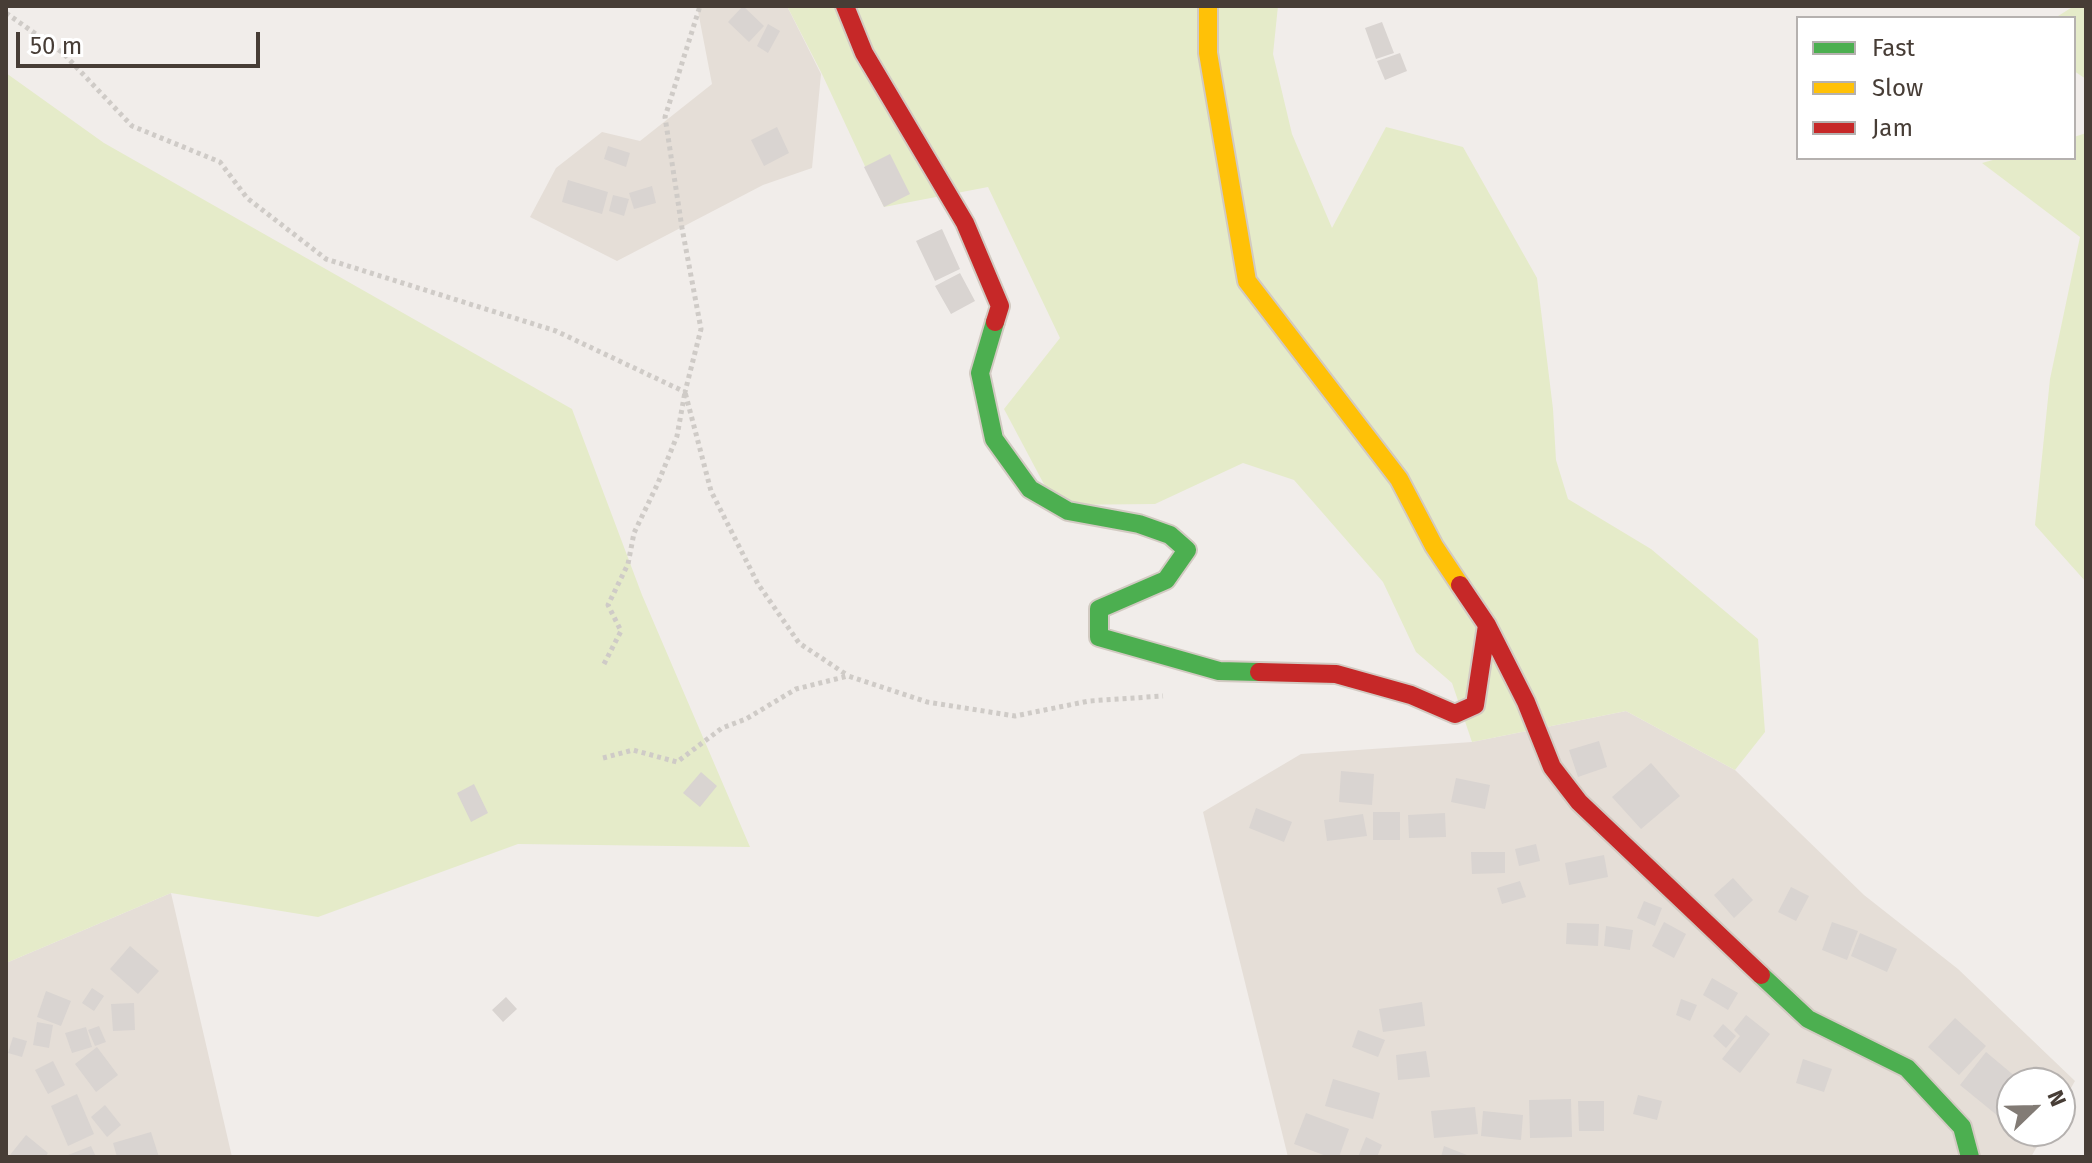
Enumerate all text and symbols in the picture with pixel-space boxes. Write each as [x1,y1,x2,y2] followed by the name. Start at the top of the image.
[20,16,264,66] scale bar
[1796,16,2076,160] legend
[30,32,82,60] text: 50 m
[1872,34,1915,62] text: Fast
[1872,74,1923,102] text: Slow
[1872,114,1913,142] text: Jam
[1996,1067,2076,1147] north arrow
[2041,1086,2072,1110] text: N

